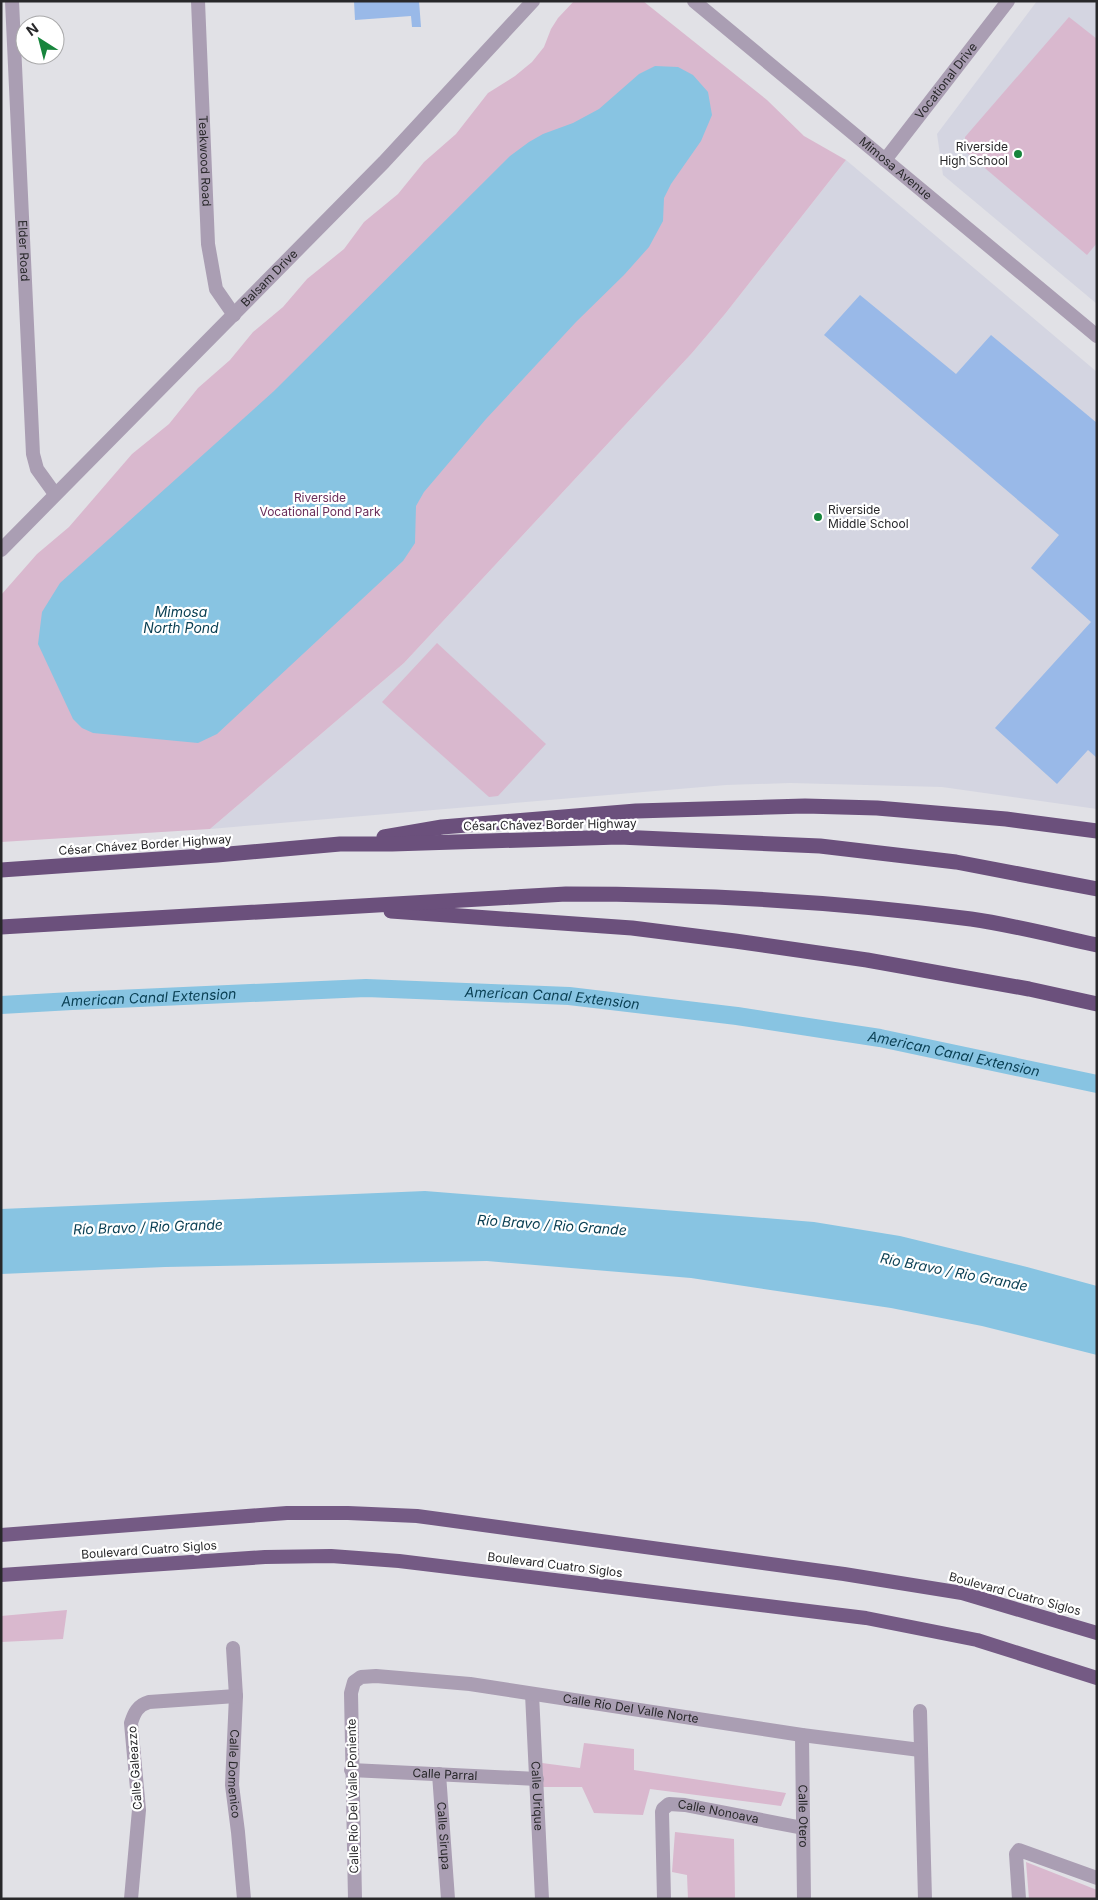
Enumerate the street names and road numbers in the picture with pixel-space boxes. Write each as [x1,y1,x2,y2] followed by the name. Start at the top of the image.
[912,39,980,122] street label: Vocational Drive
[196,115,214,207] street label: Teakwood Road
[856,134,935,203] street label: Mimosa Avenue
[15,220,33,282] street label: Elder Road
[238,246,300,310] street label: Balsam Drive
[463,815,637,834] street label: César Chávez Border Highway
[58,831,232,858] street label: César Chávez Border Highway
[81,1537,217,1562] street label: Boulevard Cuatro Siglos
[487,1549,624,1580] street label: Boulevard Cuatro Siglos
[947,1569,1083,1618] street label: Boulevard Cuatro Siglos
[562,1690,700,1726] street label: Calle Río Del Valle Norte
[344,1718,361,1874] street label: Calle Río Del Valle Poniente
[124,1725,145,1811] street label: Calle Galeazzo
[225,1729,244,1819] street label: Calle Domenico
[528,1761,547,1831] street label: Calle Urique
[412,1765,478,1783] street label: Calle Parral
[796,1784,811,1848] street label: Calle Otero
[677,1797,760,1826] street label: Calle Nonoava
[434,1801,454,1870] street label: Calle Sirupa

